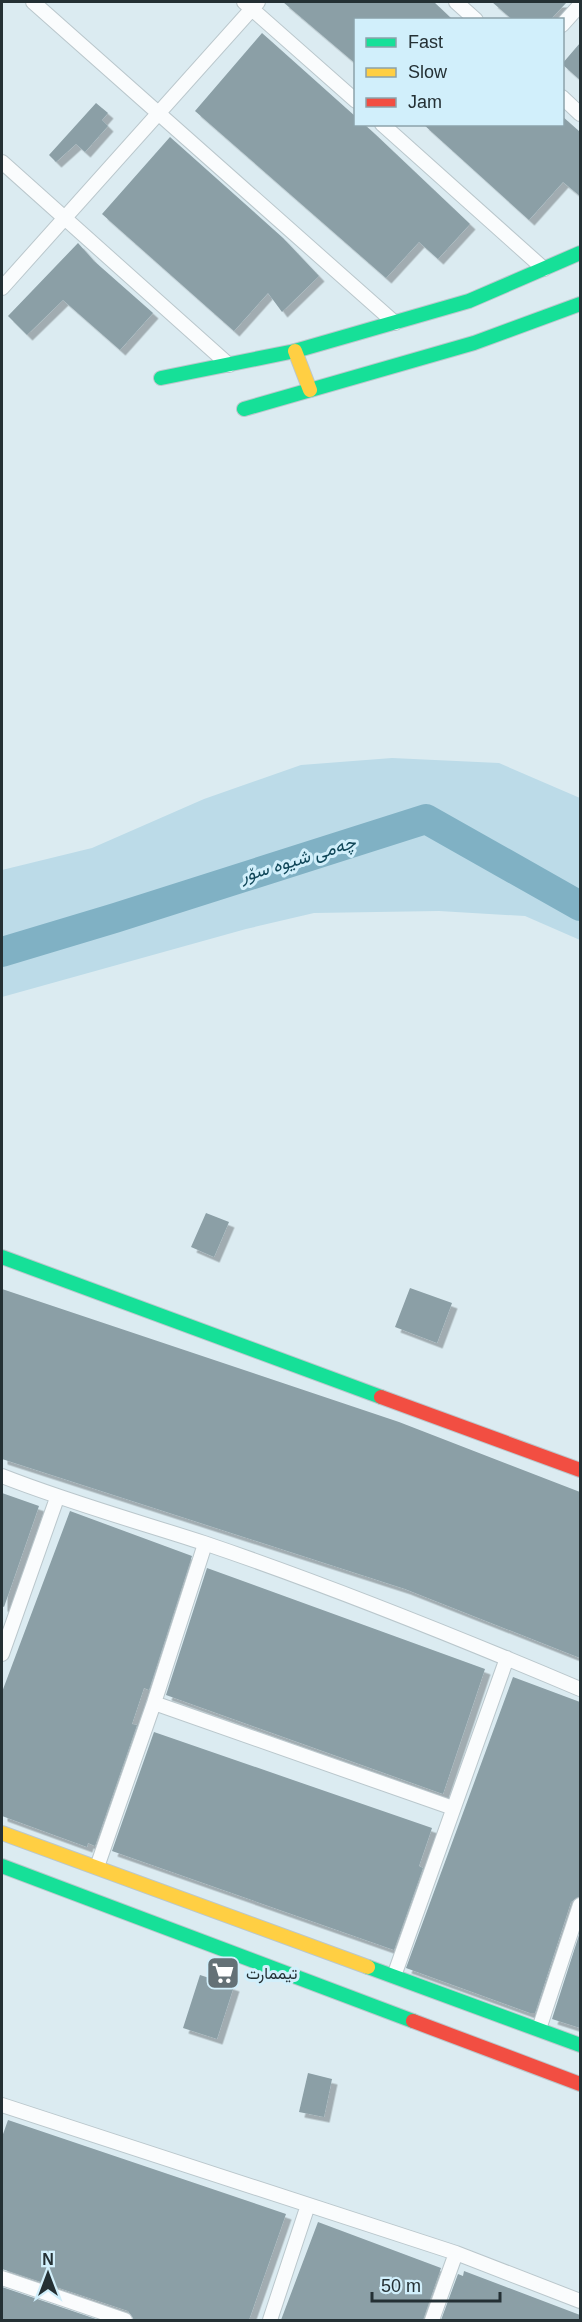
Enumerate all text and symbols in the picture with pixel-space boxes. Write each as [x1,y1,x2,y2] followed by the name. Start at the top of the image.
[354,18,564,126] legend
[408,32,443,52] text: Fast
[408,62,448,82] text: Slow
[408,92,442,112] text: Jam
[237,832,360,888] water label: چەمی شیوە سۆر
[205,1955,241,1991] supermarket icon: تیممارت
[246,1965,298,1984] place label: تیممارت
[18,2244,78,2304] north arrow
[42,2251,54,2268] text: N
[372,2265,500,2303] scale bar
[381,2276,421,2296] text: 50 m

